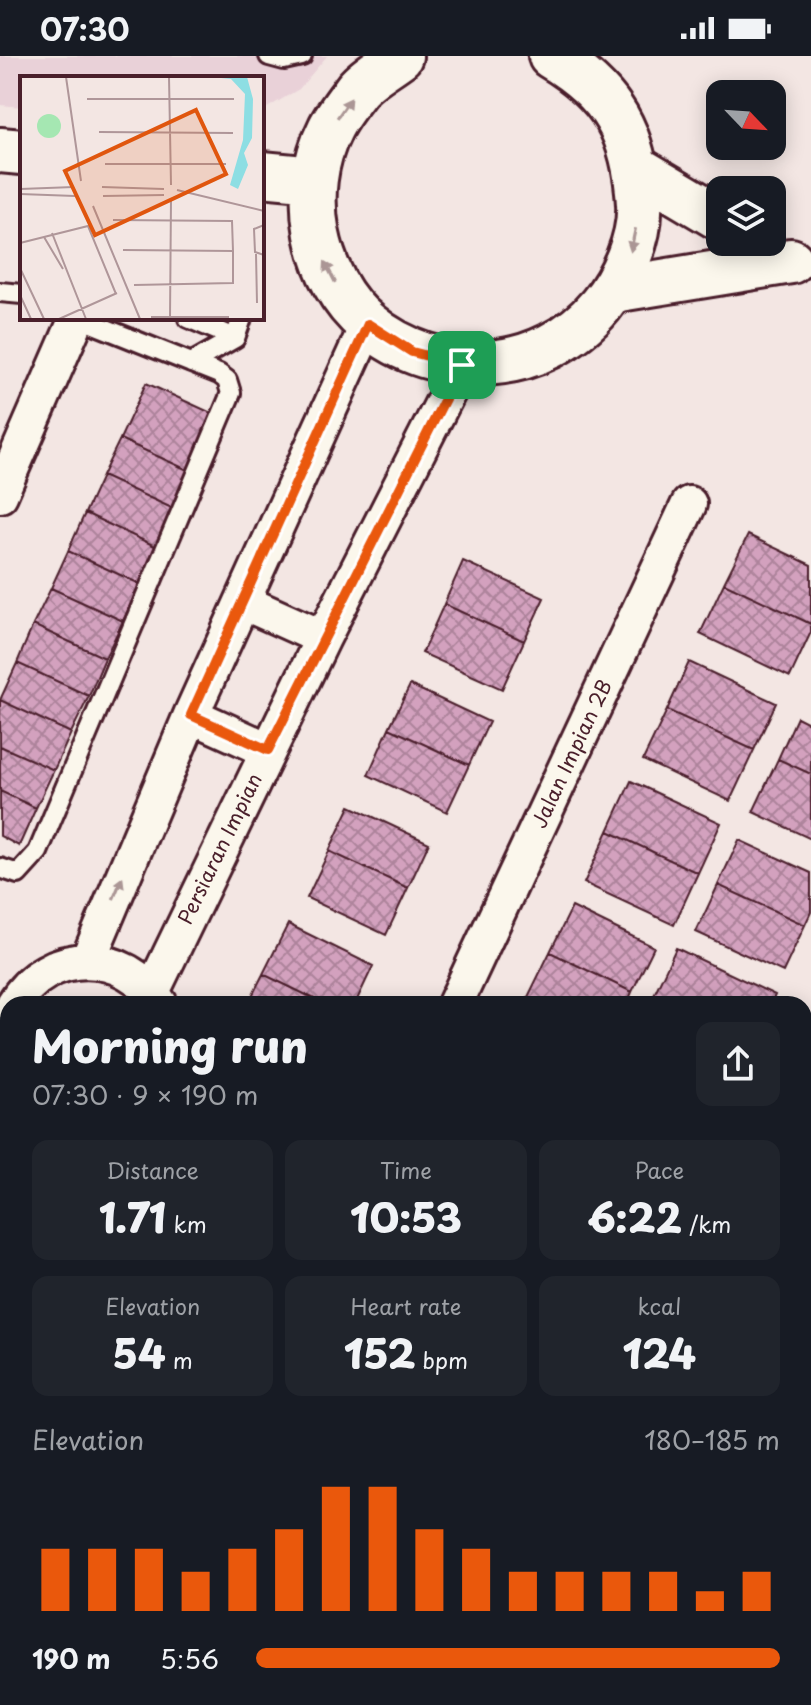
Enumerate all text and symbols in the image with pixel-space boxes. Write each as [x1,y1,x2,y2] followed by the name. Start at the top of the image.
[40,6,130,51] text: 07:30
[20,76,264,320] inset map
[706,80,786,160] north arrow
[706,80,786,256] map controls
[336,98,351,119] one-way arrow
[706,176,786,256] button: layers
[626,227,639,252] one-way arrow
[323,260,336,283] one-way arrow
[428,331,496,399] pin
[440,343,484,387] icon: arrive
[524,675,619,833] street label: Jalan Impian 2B
[170,768,269,929] street label: Persiaran Impian
[112,876,125,900] one-way arrow
[32,1012,308,1078] text: Morning run
[696,1022,780,1106] button: share
[32,1075,258,1114] text: 07:30 · 9 × 190 m
[107,1153,199,1186] text: Distance
[380,1153,432,1186] text: Time
[634,1153,684,1186] text: Pace
[99,1186,166,1247] text: 1.71
[350,1186,462,1247] text: 10:53
[587,1186,682,1247] text: 6:22
[166,1207,207,1240] text: km
[682,1207,731,1240] text: /km
[105,1289,200,1322] text: Elevation
[350,1289,462,1322] text: Heart rate
[637,1289,681,1322] text: kcal
[113,1322,166,1383] text: 54
[344,1322,415,1383] text: 152
[623,1322,696,1383] text: 124
[166,1343,193,1376] text: m
[415,1343,468,1376] text: bpm
[32,1420,144,1459] text: Elevation
[644,1420,780,1459] text: 180–185 m
[32,1639,111,1678] text: 190 m
[160,1639,219,1678] text: 5:56

